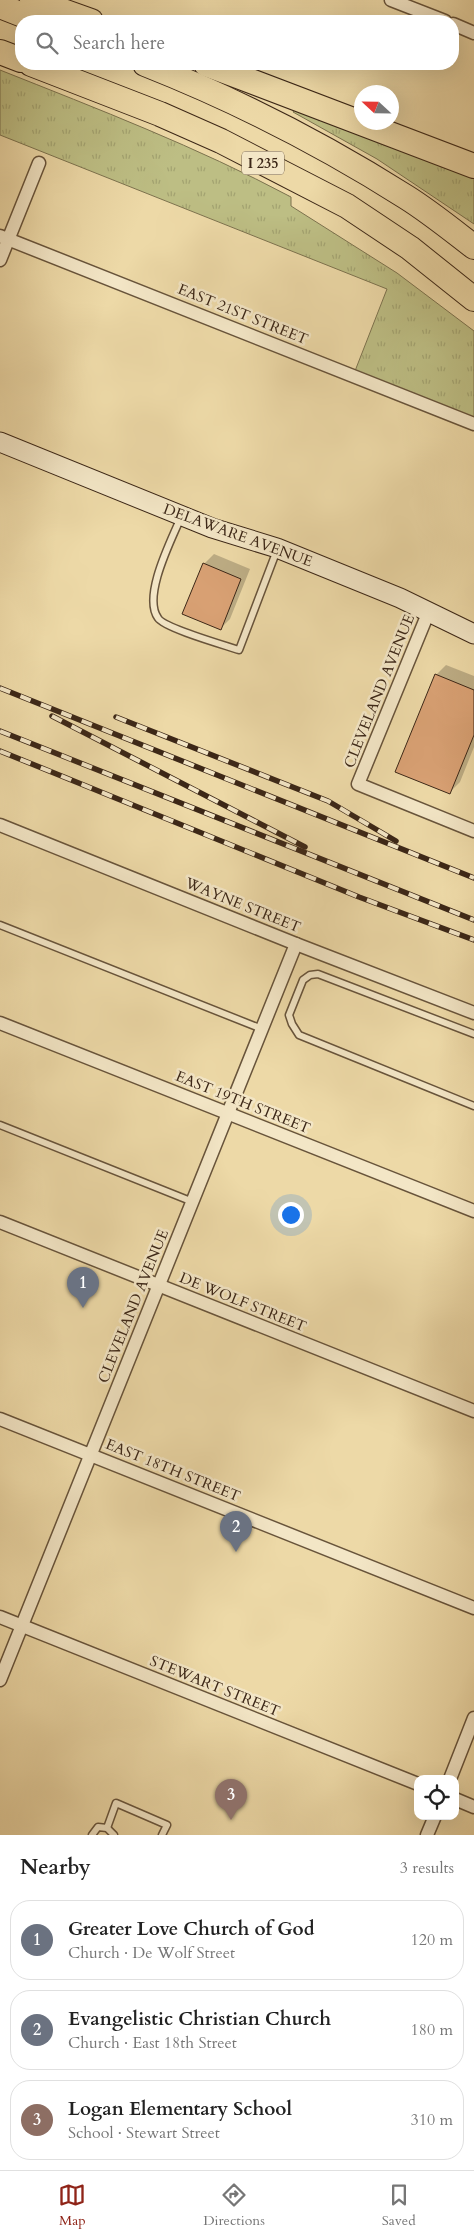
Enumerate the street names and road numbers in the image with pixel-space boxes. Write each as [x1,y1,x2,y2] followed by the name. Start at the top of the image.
[242,152,284,174] road number: I 235
[175,279,311,349] street label: EAST 21ST STREET
[161,499,315,571] street label: DELAWARE AVENUE
[339,611,419,771] street label: CLEVELAND AVENUE
[181,872,304,937] street label: WAYNE STREET
[173,1066,313,1138] street label: EAST 19TH STREET
[93,1226,173,1386] street label: CLEVELAND AVENUE
[177,1267,309,1337] street label: DE WOLF STREET
[103,1434,243,1506] street label: EAST 18TH STREET
[147,1651,283,1721] street label: STEWART STREET

